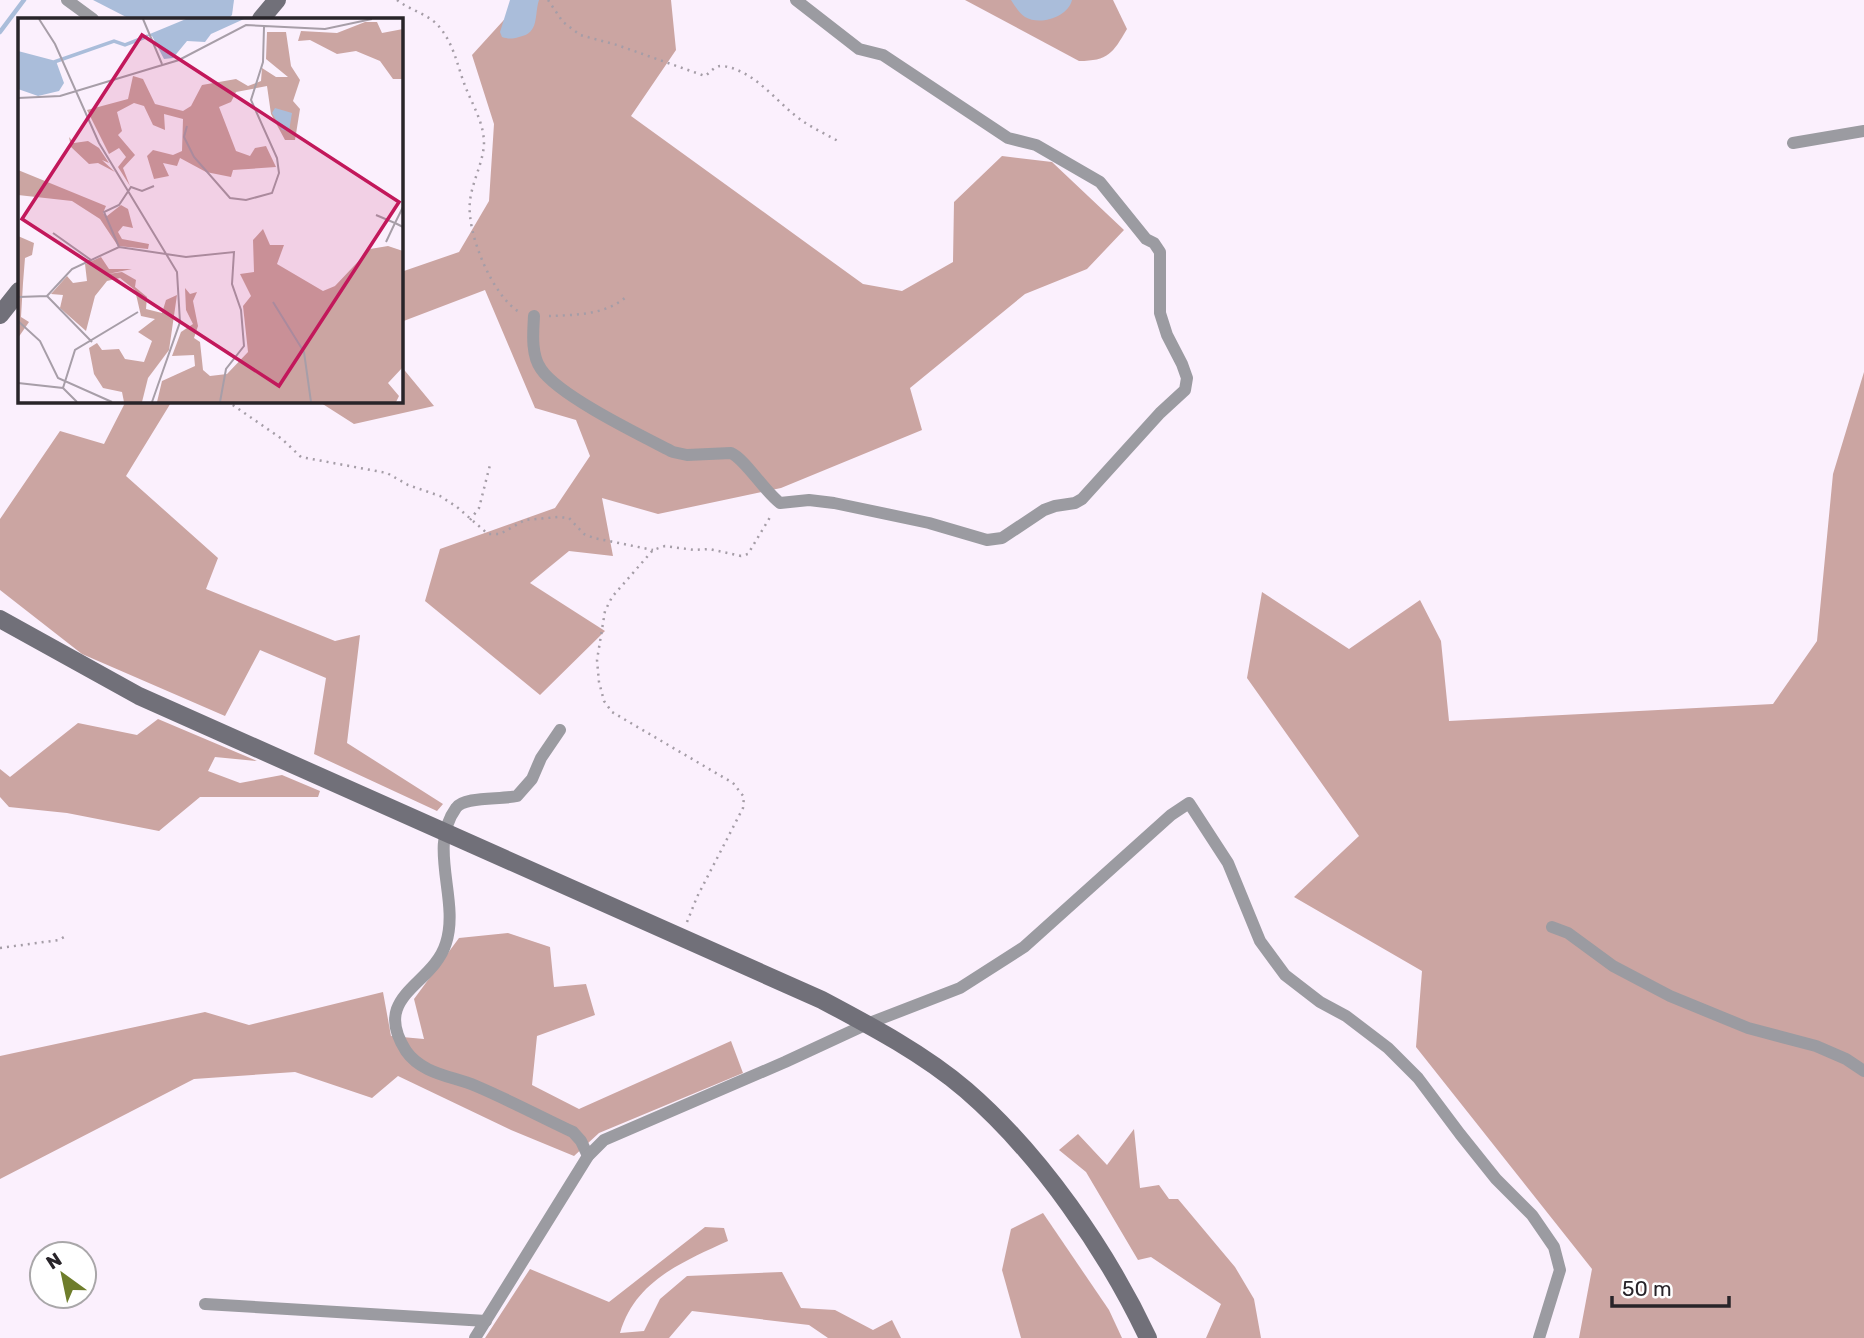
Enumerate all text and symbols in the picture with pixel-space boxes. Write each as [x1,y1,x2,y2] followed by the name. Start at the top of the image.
[18,18,402,402] inset map
[28,1240,98,1310] north arrow
[42,1248,66,1275] text: N
[1612,1264,1729,1308] scale bar
[1622,1276,1672,1301] text: 50 m

